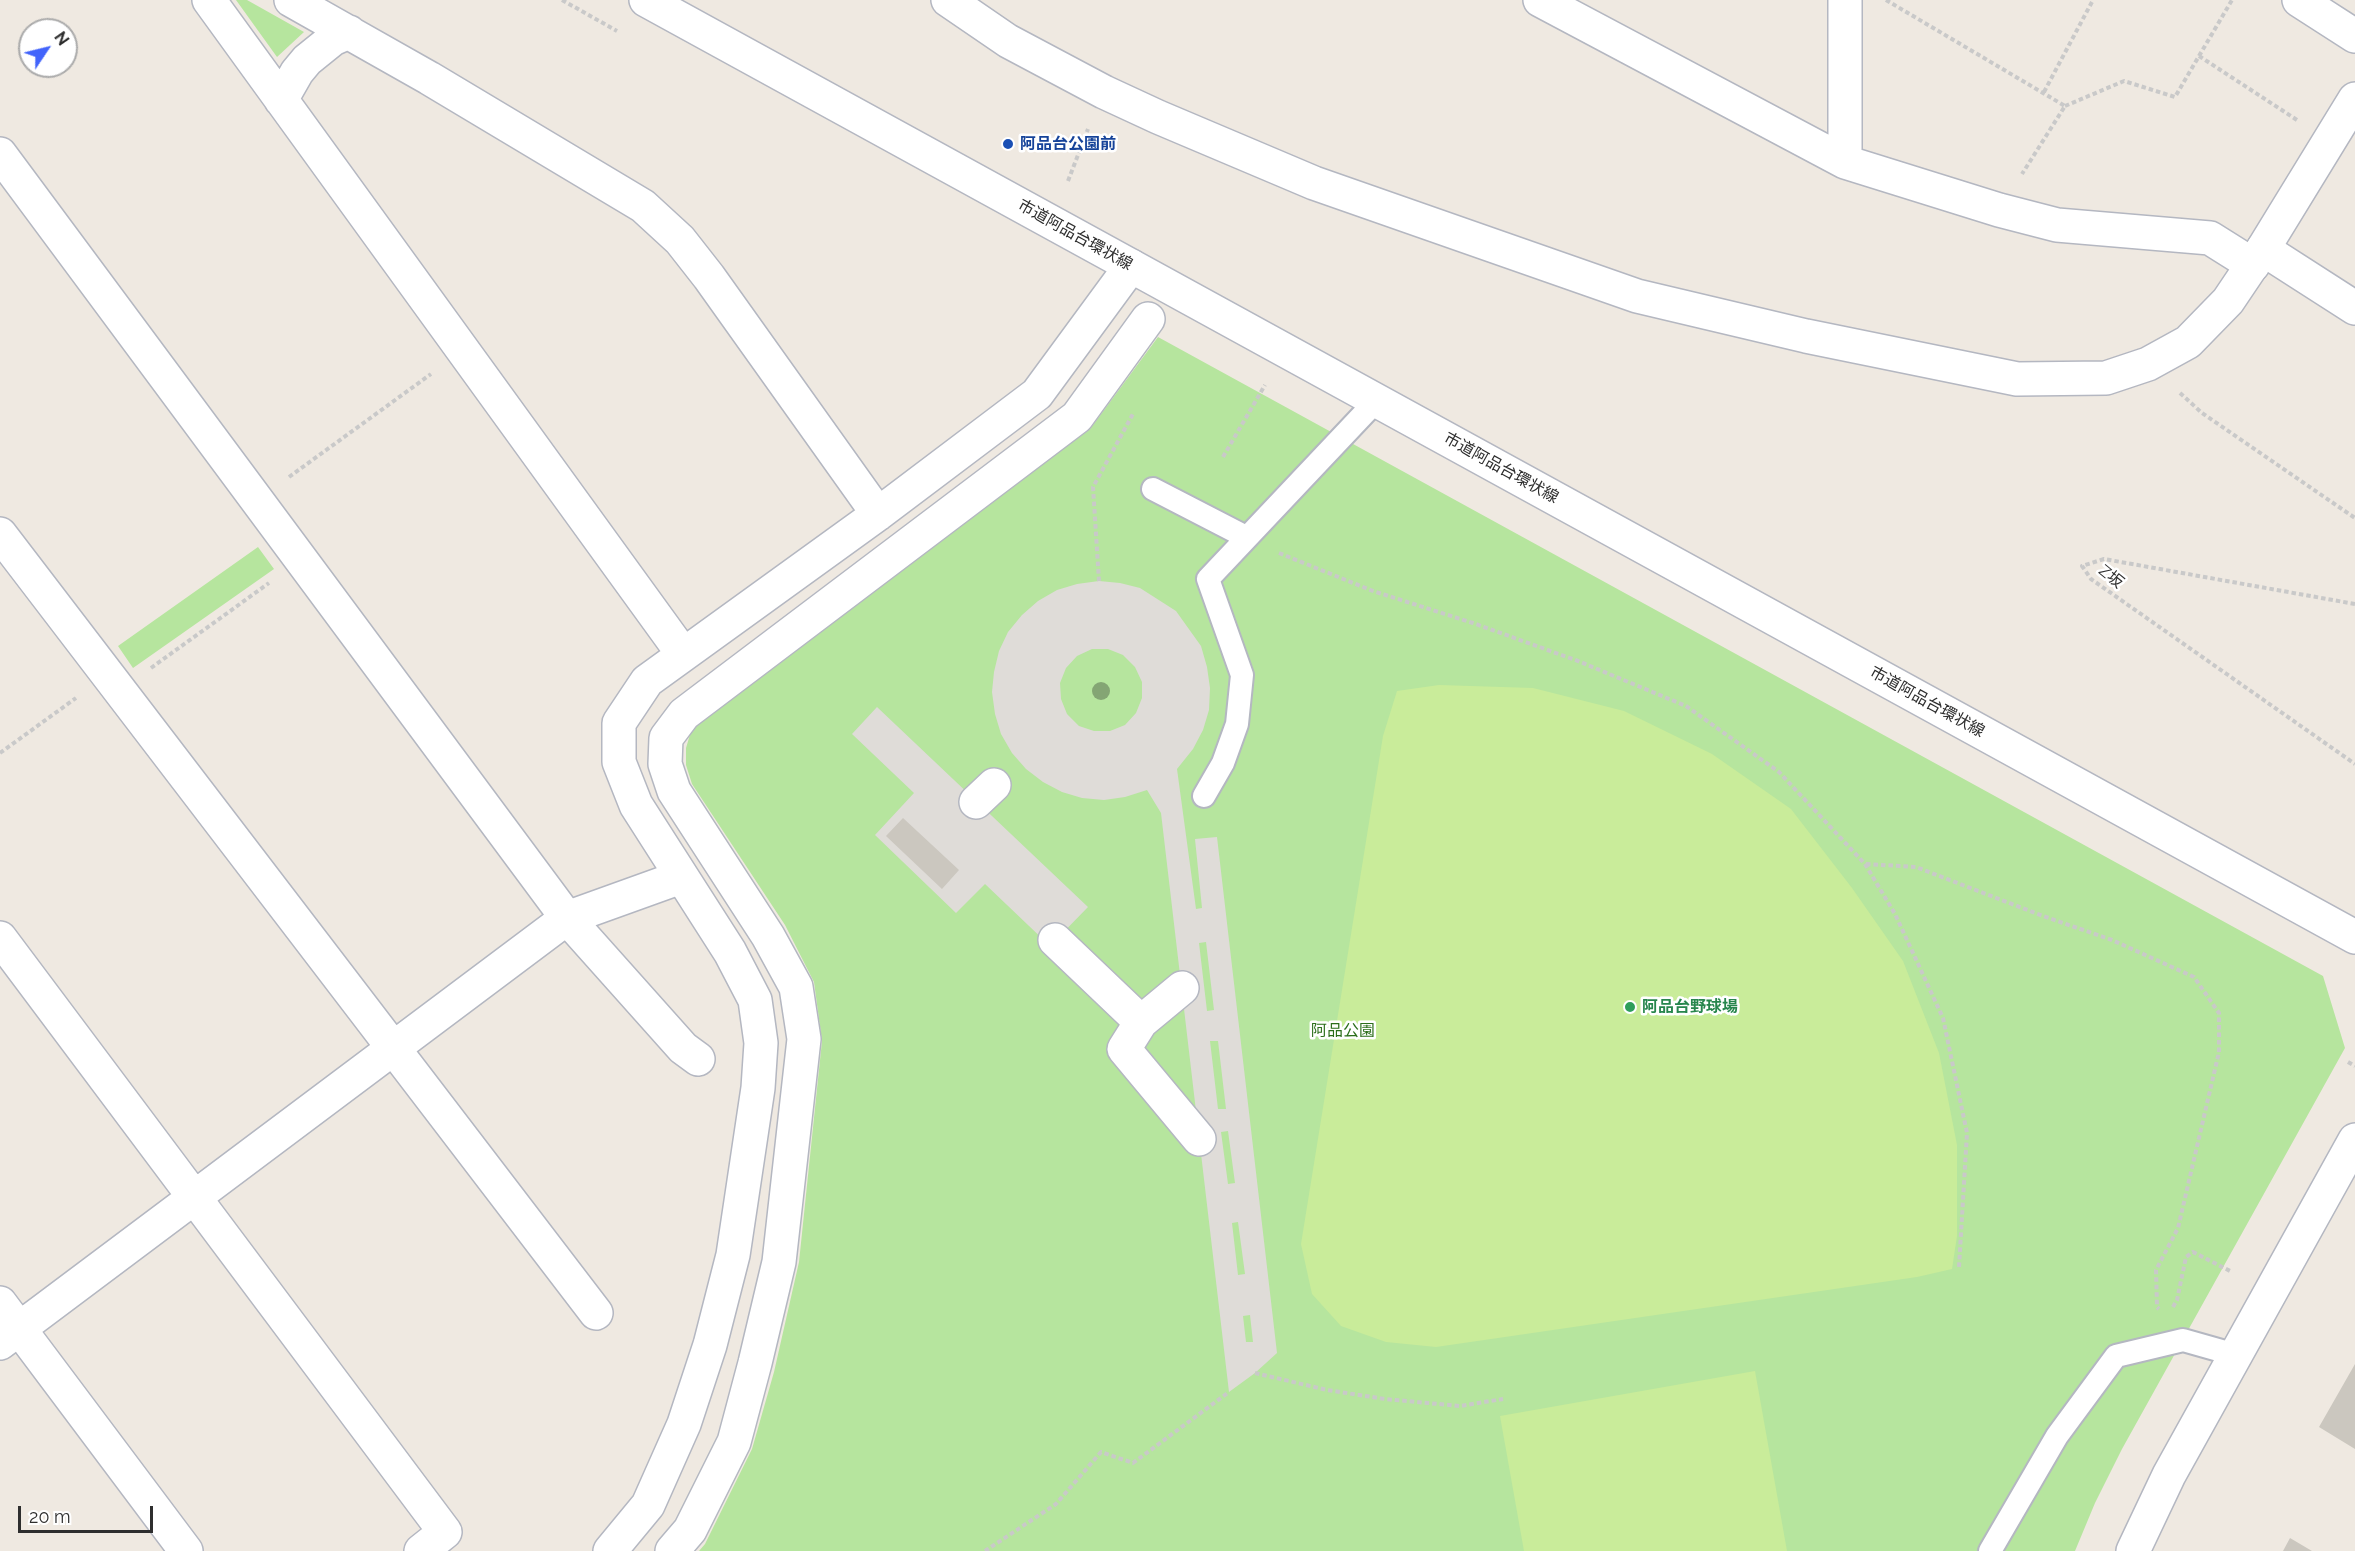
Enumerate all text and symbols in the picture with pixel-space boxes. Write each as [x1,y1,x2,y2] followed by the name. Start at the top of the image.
[18,18,78,78] north arrow
[50,28,73,49] text: N
[1020,134,1116,154] place label: 阿品台公園前
[1001,137,1015,151] marker: 阿品台公園前
[1014,196,1136,274] street label: 市道阿品台環状線
[1440,429,1562,507] street label: 市道阿品台環状線
[2095,561,2127,593] street label: Z坂
[1866,663,1988,741] street label: 市道阿品台環状線
[1642,997,1738,1017] place label: 阿品台野球場
[1623,1000,1637,1014] marker: 阿品台野球場
[1311,1021,1375,1041] park label: 阿品公園
[21,1494,156,1532] scale bar
[29,1506,71,1527] text: 20 m

